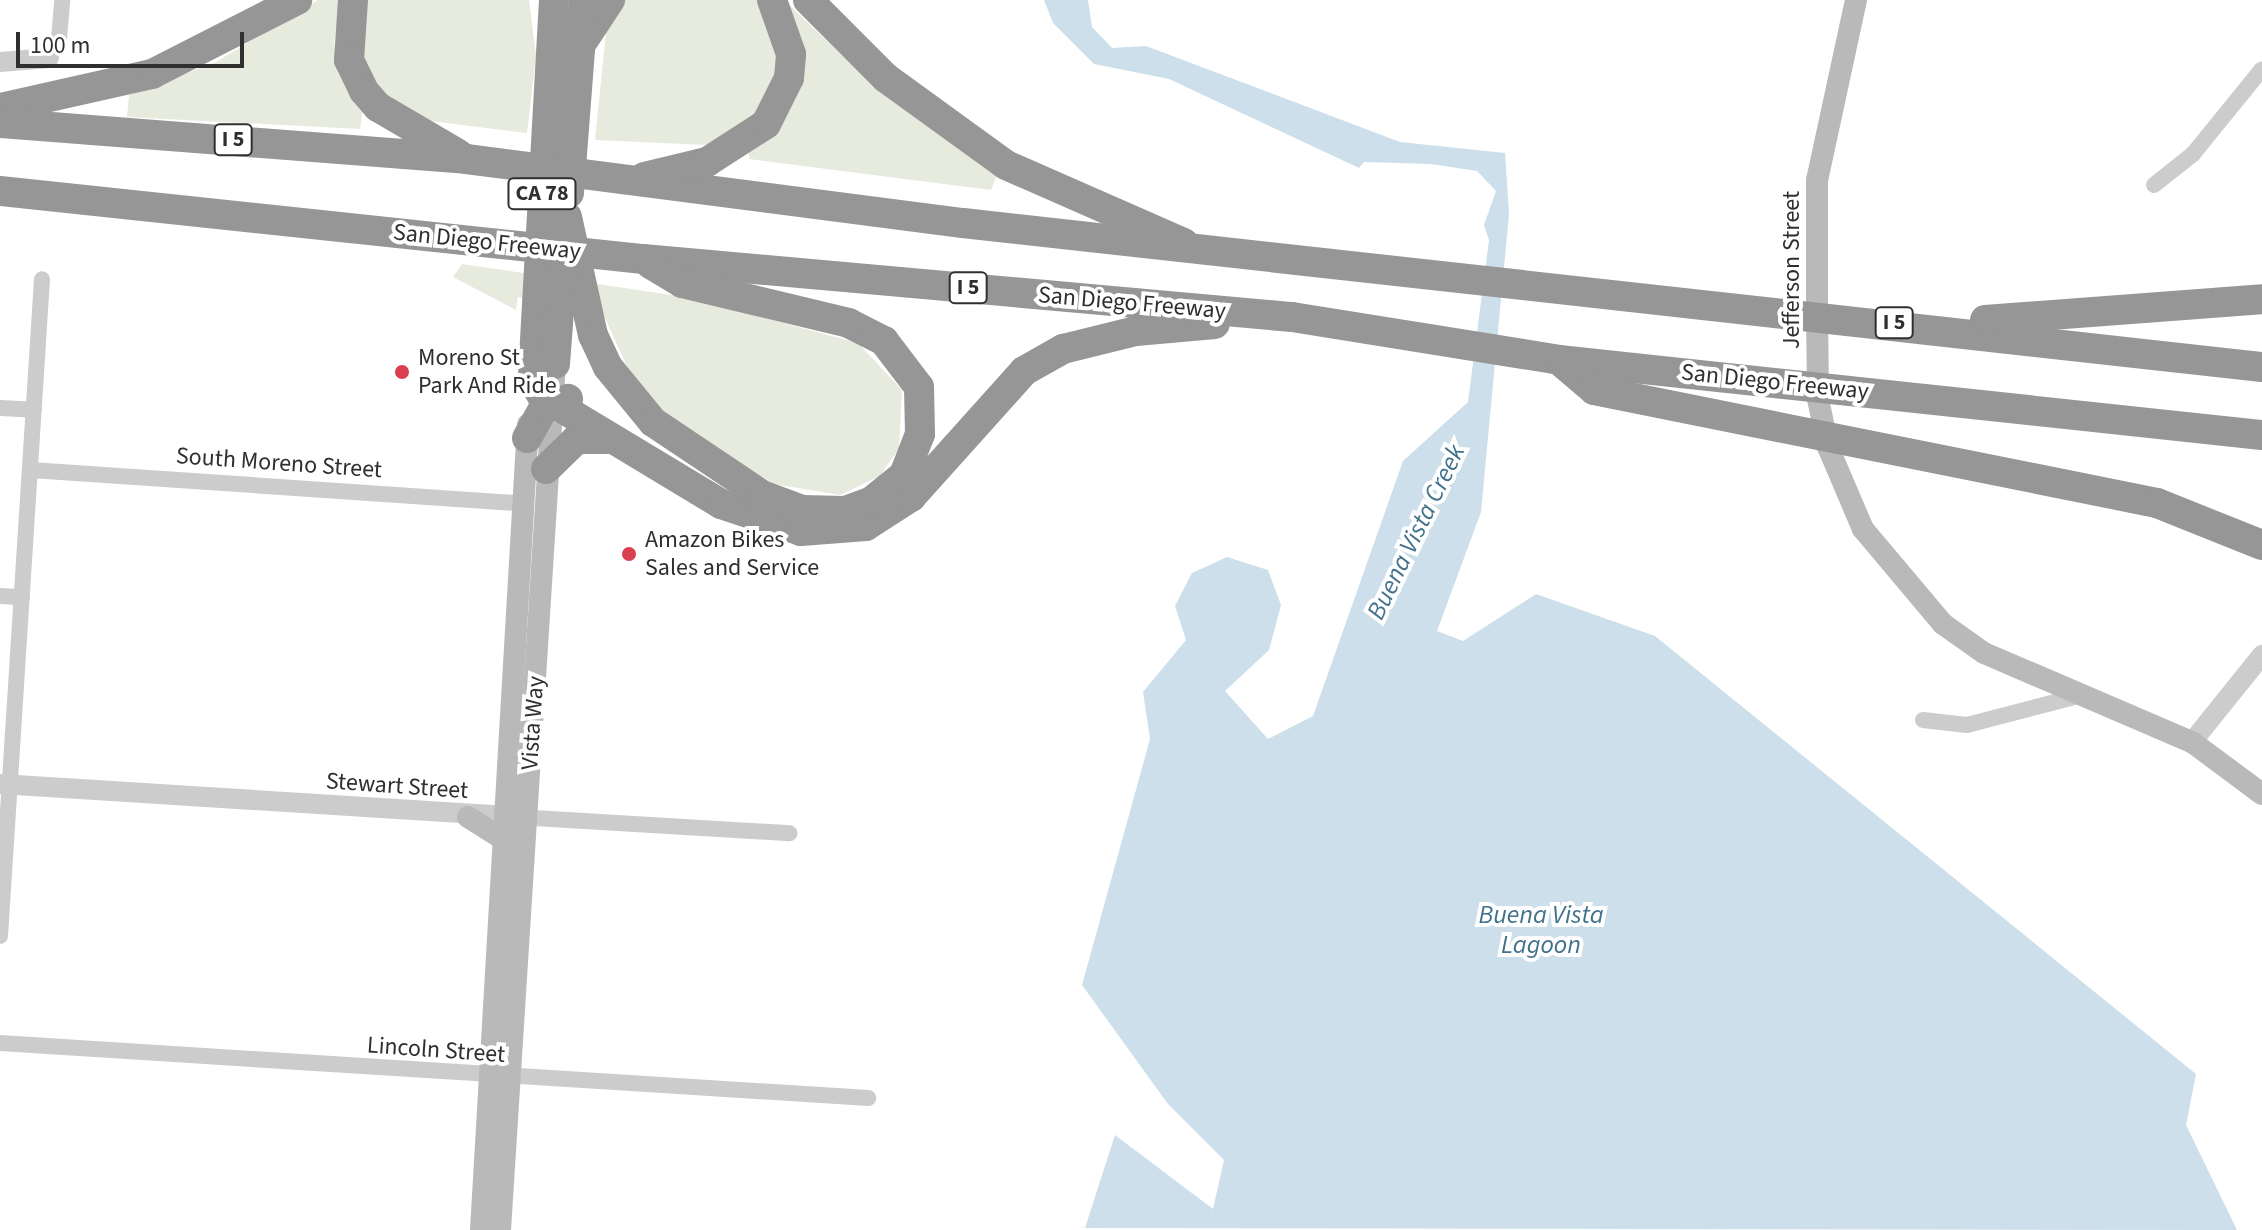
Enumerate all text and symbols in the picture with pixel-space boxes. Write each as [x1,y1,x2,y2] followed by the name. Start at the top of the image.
[20,16,248,66] scale bar
[30,28,90,63] text: 100 m
[213,122,253,158] road number: I 5
[506,176,578,212] road number: CA 78
[1778,191,1806,349] street label: Jefferson Street
[392,218,582,266] street label: San Diego Freeway
[948,270,988,306] road number: I 5
[1037,280,1227,326] street label: San Diego Freeway
[1874,305,1914,341] road number: I 5
[418,344,557,400] place label: Moreno St Park And Ride
[1680,358,1870,406] street label: San Diego Freeway
[393,363,411,381] marker: Moreno St Park And Ride
[1360,439,1472,625] water label: Buena Vista Creek
[175,441,383,485] street label: South Moreno Street
[645,526,819,582] place label: Amazon Bikes Sales and Service
[620,545,638,563] marker: Amazon Bikes Sales and Service
[515,675,551,771] street label: Vista Way
[325,767,469,805] street label: Stewart Street
[1478,899,1604,960] water label: Buena Vista Lagoon
[366,1031,506,1069] street label: Lincoln Street

